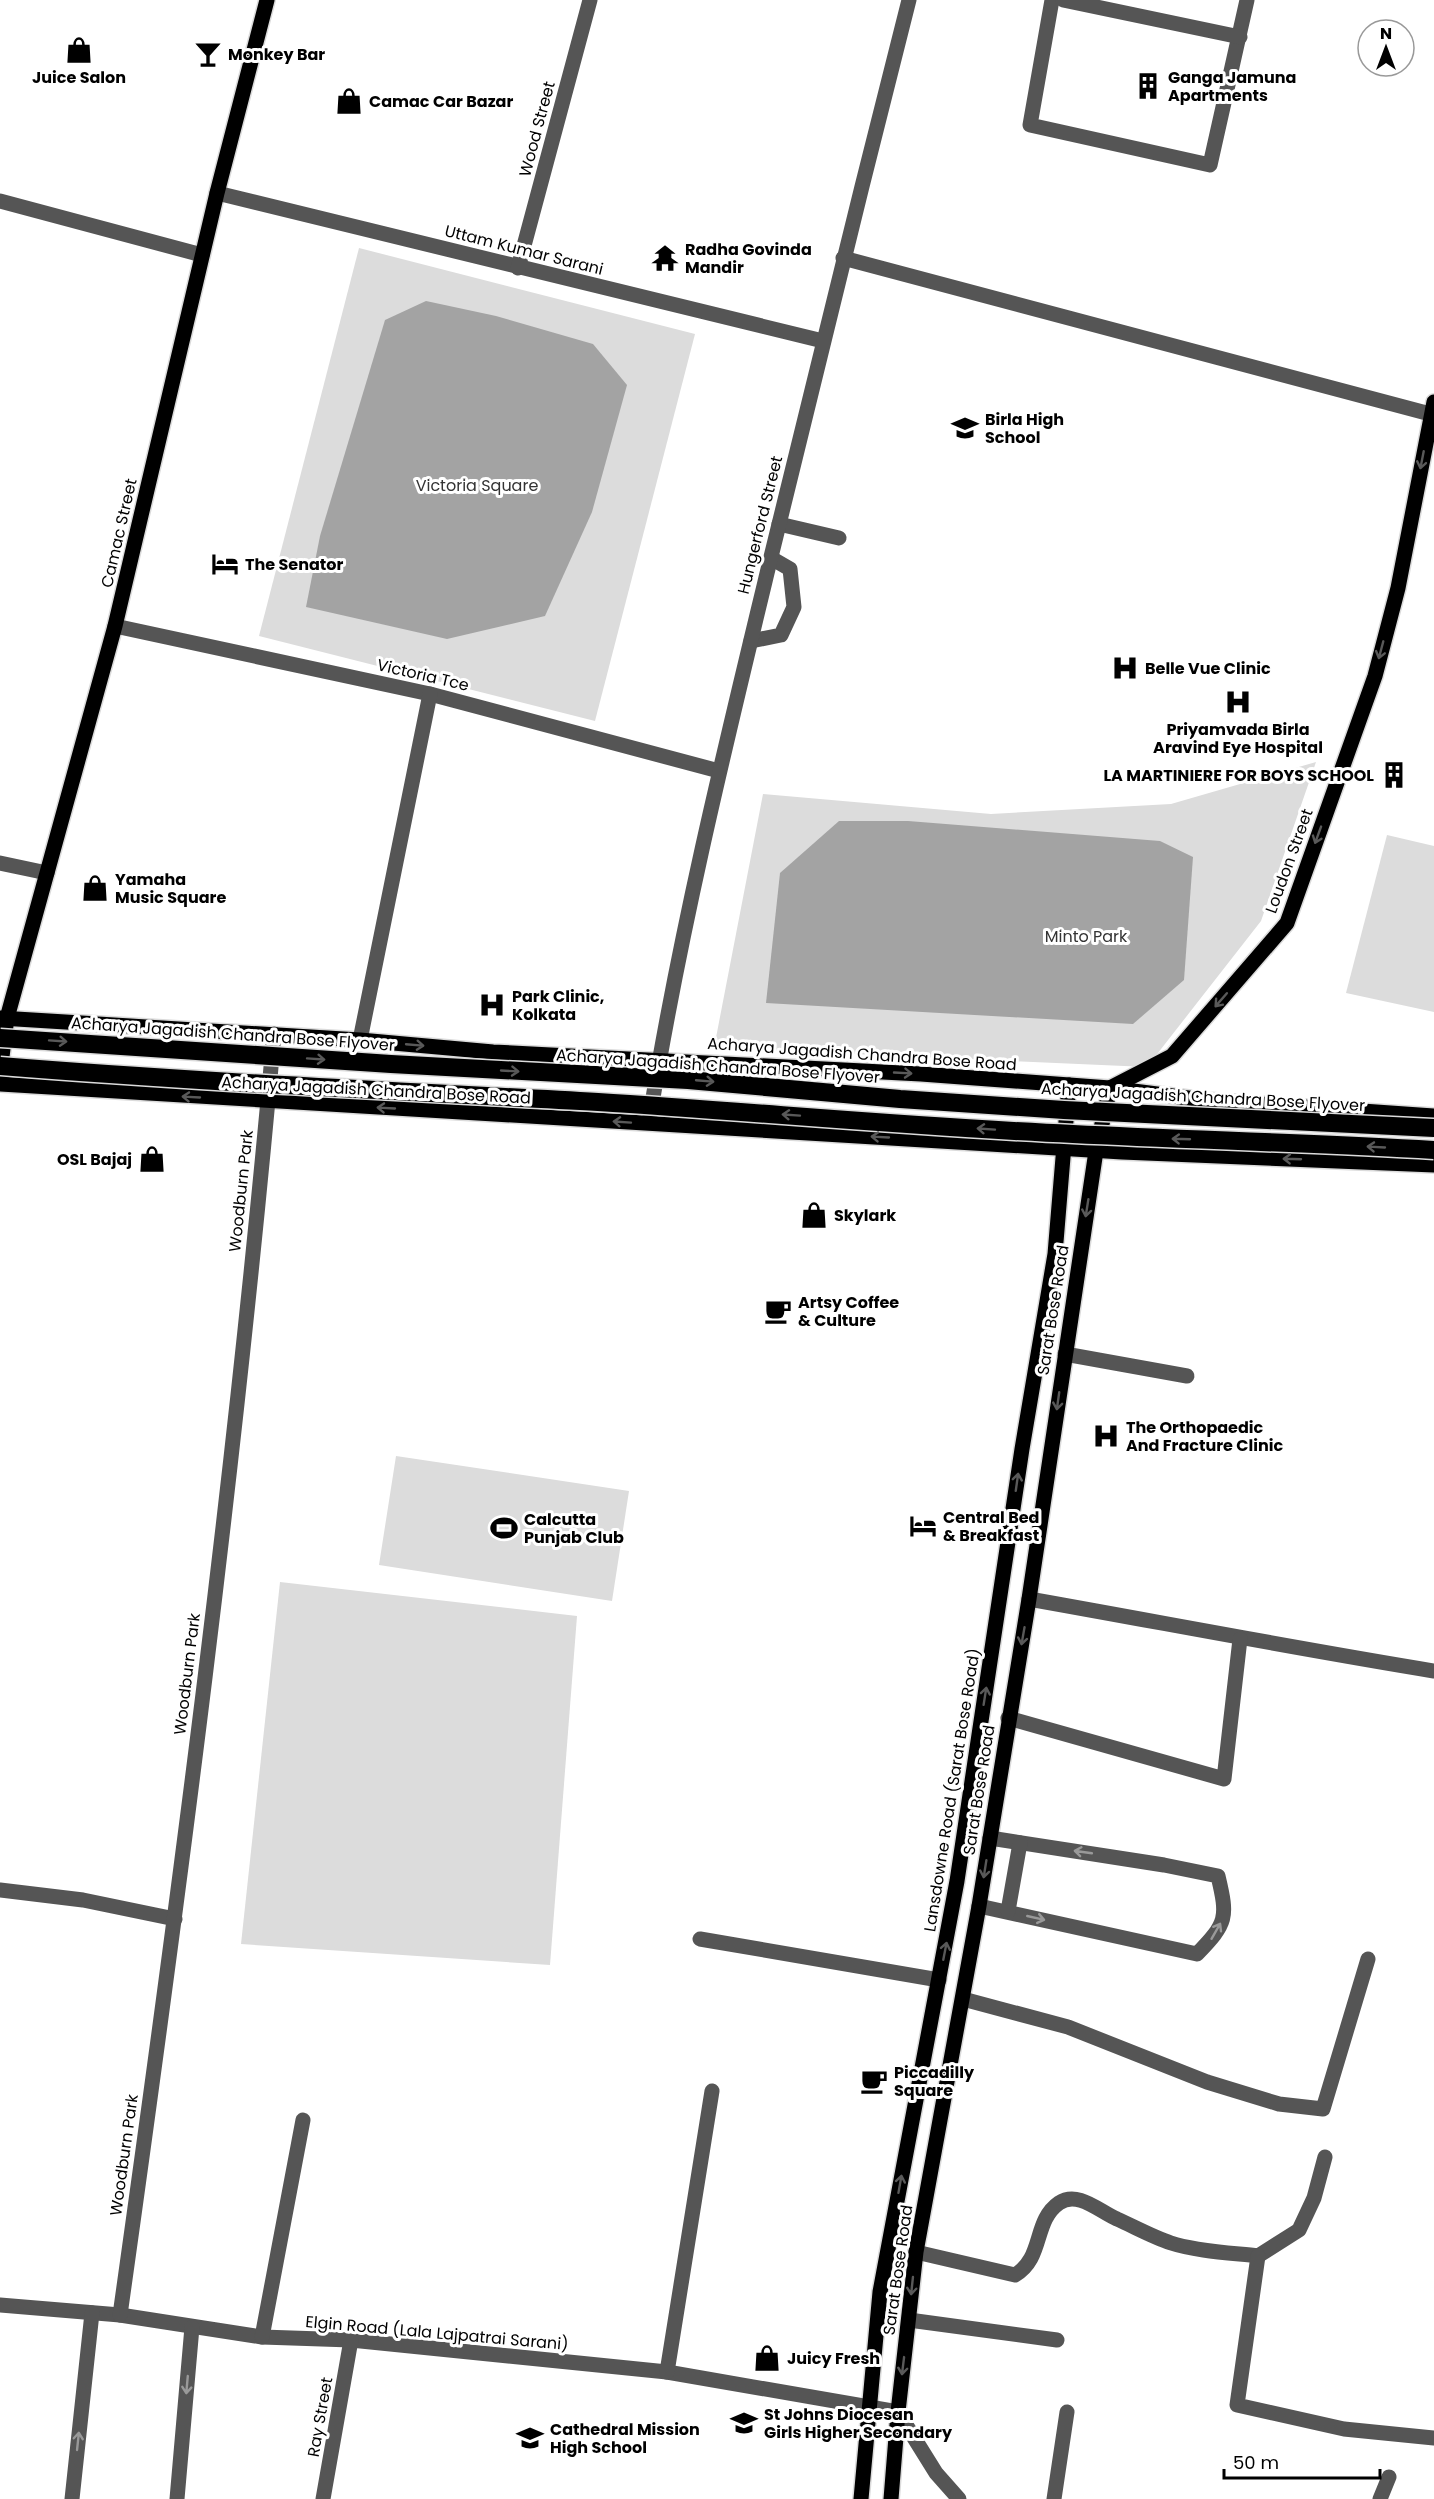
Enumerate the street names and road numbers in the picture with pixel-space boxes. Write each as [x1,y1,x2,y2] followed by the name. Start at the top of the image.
[513,79,561,179] street label: Wood Street
[442,219,606,281] street label: Uttam Kumar Sarani
[732,453,788,597] street label: Hungerford Street
[95,476,143,590] street label: Camac Street
[375,653,471,697] street label: Victoria Tce
[1259,805,1319,917] street label: Loudon Street
[70,1011,396,1057] street label: Acharya Jagadish Chandra Bose Flyover
[707,1032,1017,1076] street label: Acharya Jagadish Chandra Bose Road
[555,1043,881,1089] street label: Acharya Jagadish Chandra Bose Flyover
[221,1070,531,1110] street label: Acharya Jagadish Chandra Bose Road
[1040,1077,1366,1117] street label: Acharya Jagadish Chandra Bose Flyover
[223,1128,259,1253] street label: Woodburn Park
[1031,1243,1075,1377] street label: Sarat Bose Road
[168,1611,206,1736] street label: Woodburn Park
[920,1647,984,1933] street label: Lansdowne Road (Sarat Bose Road)
[959,1724,999,1856] street label: Sarat Bose Road
[104,2092,144,2217] street label: Woodburn Park
[877,2203,919,2337] street label: Sarat Bose Road
[305,2310,569,2356] street label: Elgin Road (Lala Lajpatrai Sarani)
[302,2375,338,2459] street label: Ray Street

